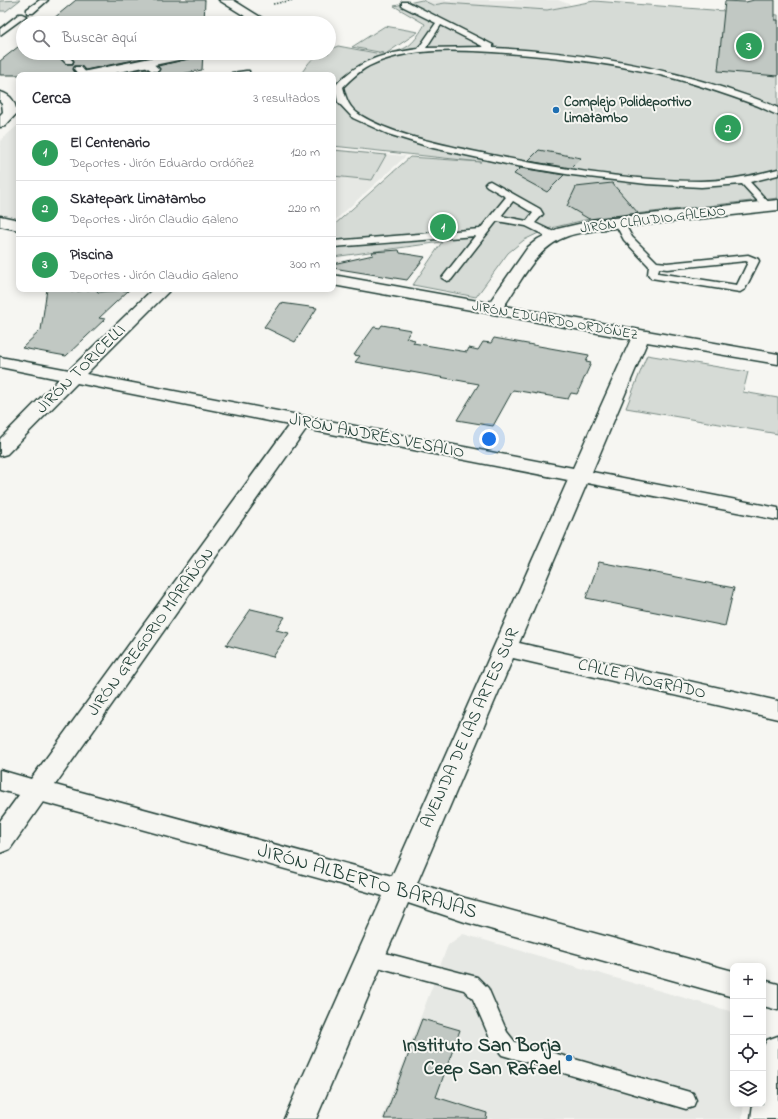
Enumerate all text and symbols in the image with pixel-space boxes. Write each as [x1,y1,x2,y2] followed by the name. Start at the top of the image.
[16,16,336,60] search box
[30,27,52,49] icon: search
[62,27,137,49] text: Buscar aquí
[736,31,762,61] pin: 3
[32,86,71,111] text: Cerca
[253,89,320,108] text: 3 resultados
[564,92,692,129] place label: Complejo Polideportivo Limatambo
[551,105,561,115] marker: Complejo Polideportivo Limatambo
[715,113,741,143] pin: 2
[70,132,150,154] text: El Centenario
[43,143,47,162] text: 1
[290,143,320,162] text: 120 m
[70,154,254,173] text: Deportes · Jirón Eduardo Ordóñez
[70,188,206,210] text: Skatepark Limatambo
[42,199,48,218] text: 2
[288,199,320,218] text: 220 m
[579,201,727,239] street label: JIRÓN CLAUDIO GALENO
[70,210,238,229] text: Deportes · Jirón Claudio Galeno
[430,212,456,242] pin: 1
[70,244,113,266] text: Piscina
[42,255,48,274] text: 3
[290,255,320,274] text: 300 m
[70,266,238,285] text: Deportes · Jirón Claudio Galeno
[470,296,640,346] street label: JIRÓN EDUARDO ORDÓÑEZ
[30,318,132,420] street label: JIRÓN TORICELLI
[287,407,467,465] street label: JIRÓN ANDRÉS VESALIO
[479,429,499,449] your location
[81,543,221,721] street label: JIRÓN GREGORIO MARAÑÓN
[415,623,526,832] street label: AVENIDA DE LAS ARTES SUR
[575,652,709,706] street label: CALLE AVOGRADO
[254,837,480,927] street label: JIRÓN ALBERTO BARAJAS
[730,963,766,1107] map controls
[730,963,766,999] button: +
[730,999,766,1035] button: −
[402,1032,561,1084] place label: Instituto San Borja Ceep San Rafael
[730,1035,766,1071] button: locate
[564,1053,574,1063] marker: Instituto San Borja Ceep San Rafael
[730,1071,766,1107] button: layers

